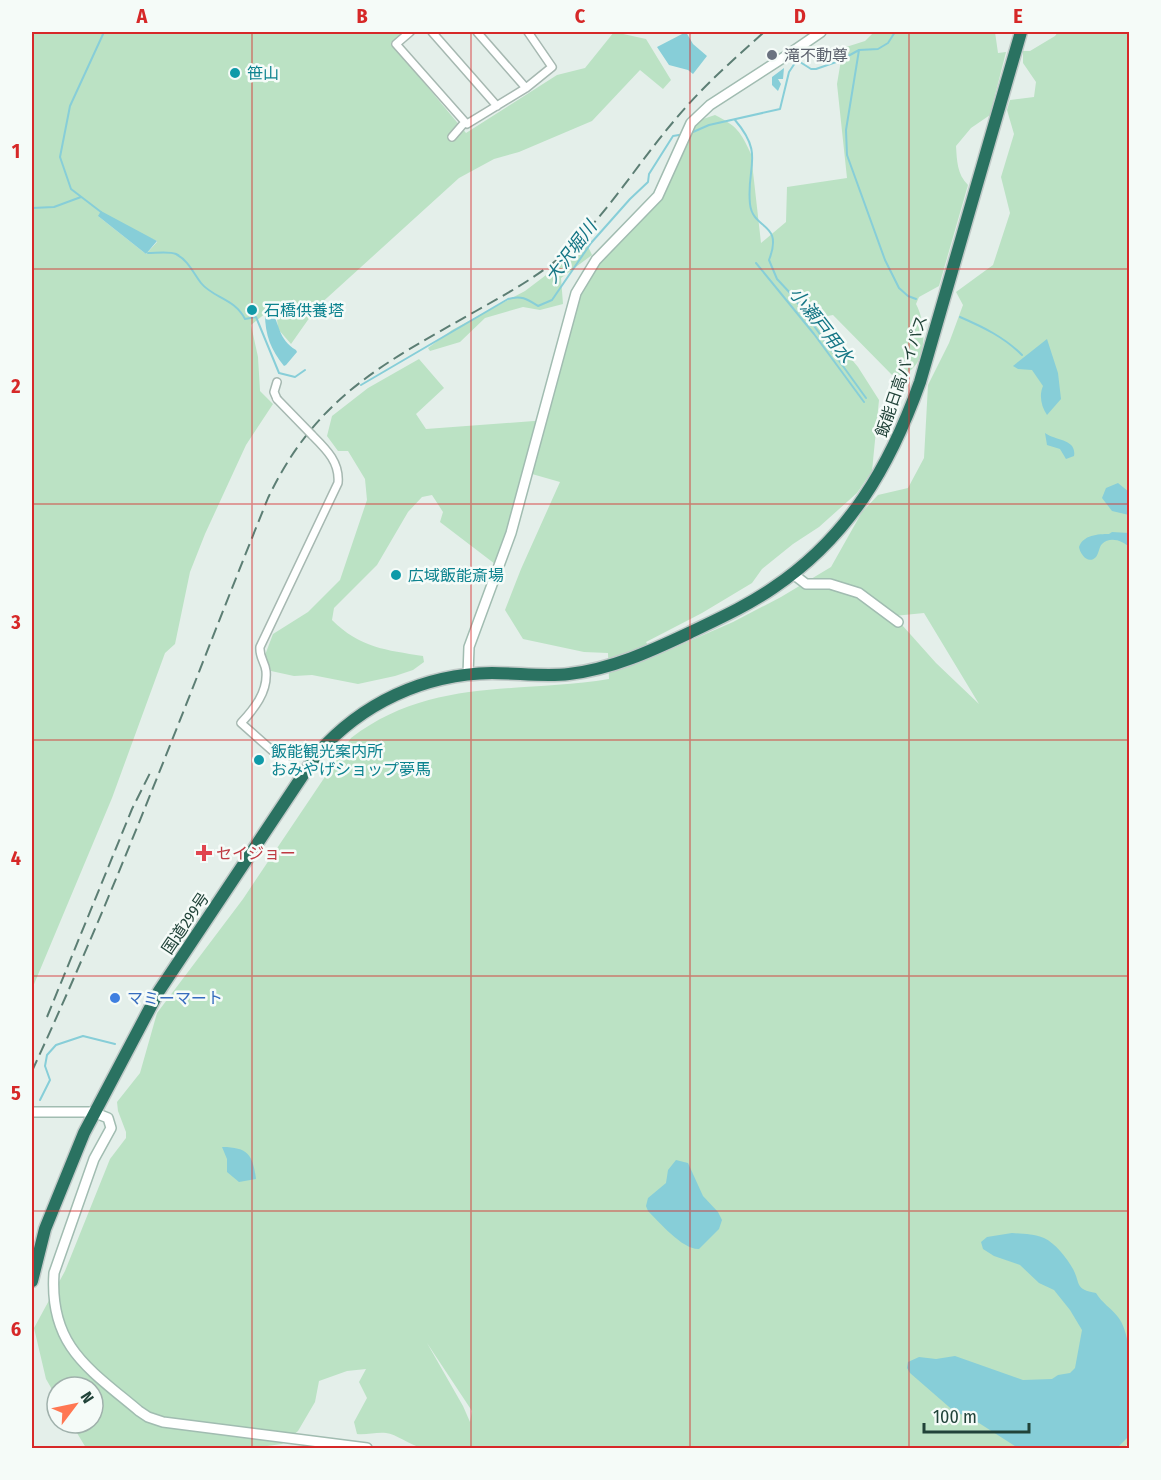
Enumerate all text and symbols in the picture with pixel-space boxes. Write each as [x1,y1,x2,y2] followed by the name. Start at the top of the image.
[136,4,149,28] text: A
[356,4,368,28] text: B
[575,4,586,28] text: C
[794,4,806,28] text: D
[1013,4,1023,28] text: E
[784,46,848,65] place label: 滝不動尊
[765,48,779,62] marker: 滝不動尊
[247,64,279,83] place label: 笹山
[228,66,242,80] marker: 笹山
[12,139,20,163] text: 1
[541,215,603,287] water label: 大沢堀川
[785,283,859,369] water label: 小瀬戸用水
[264,301,344,320] place label: 石橋供養塔
[245,303,259,317] marker: 石橋供養塔
[872,313,931,440] street label: 飯能日高バイパス
[10,374,21,398] text: 2
[408,566,504,585] place label: 広域飯能斎場
[389,568,403,582] marker: 広域飯能斎場
[10,610,21,634] text: 3
[271,742,431,779] place label: 飯能観光案内所 おみやげショップ夢馬
[252,753,266,767] marker: 飯能観光案内所 おみやげショップ夢馬
[216,844,296,863] place label: セイジョー
[11,846,21,870] text: 4
[197,846,211,860] marker: セイジョー
[158,889,213,958] street label: 国道299号
[127,989,223,1008] place label: マミーマート
[108,991,122,1005] marker: マミーマート
[11,1081,21,1105] text: 5
[11,1317,21,1341] text: 6
[45,1375,105,1435] north arrow
[77,1388,98,1406] text: N
[924,1396,1029,1434] scale bar
[933,1406,977,1428] text: 100 m

